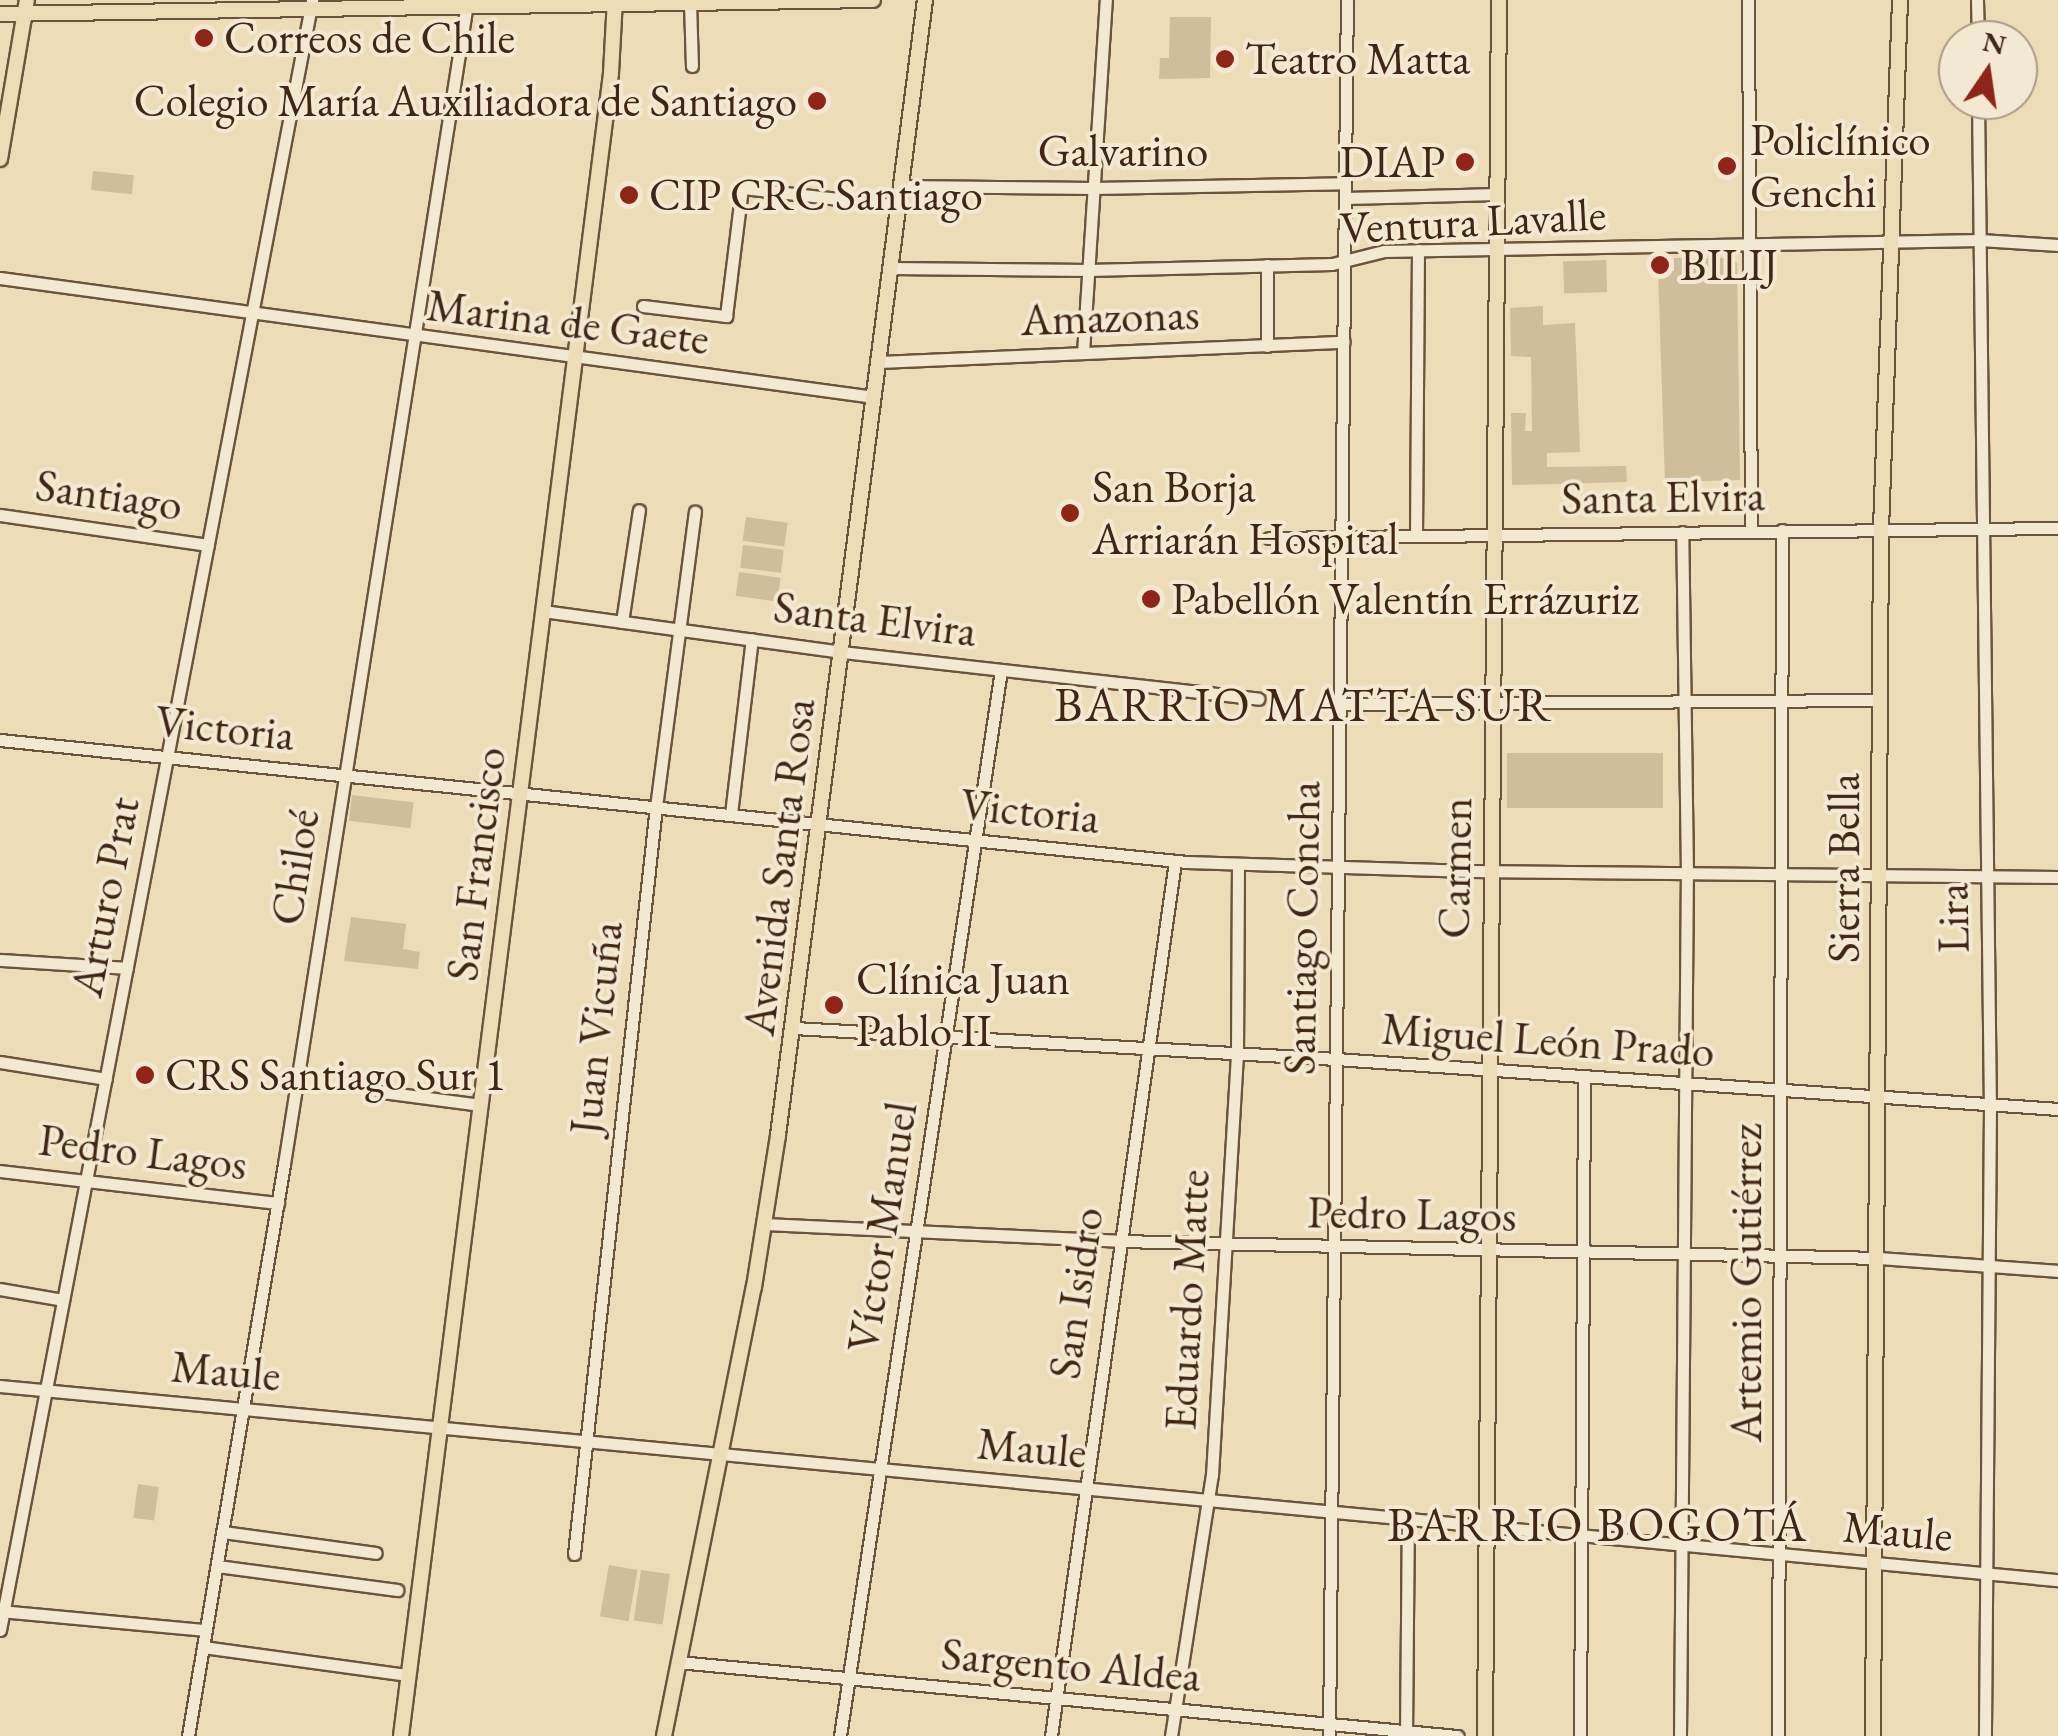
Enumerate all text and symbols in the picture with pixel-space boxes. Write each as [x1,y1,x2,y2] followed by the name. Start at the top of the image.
[224,11,515,65] place label: Correos de Chile
[1938,20,2038,120] north arrow
[1979,23,2009,63] text: N
[193,27,215,49] marker: Correos de Chile
[1245,32,1470,86] place label: Teatro Matta
[1214,48,1236,70] marker: Teatro Matta
[134,74,797,128] place label: Colegio María Auxiliadora de Santiago
[806,90,828,112] marker: Colegio María Auxiliadora de Santiago
[1750,113,1931,219] place label: Policlínico Genchi
[1038,124,1208,178] street label: Galvarino
[1340,135,1445,189] place label: DIAP
[1454,151,1476,173] marker: DIAP
[1714,153,1740,179] marker: Policlínico Genchi
[649,168,983,222] place label: CIP CRC Santiago
[618,184,640,206] marker: CIP CRC Santiago
[1339,187,1607,255] street label: Ventura Lavalle
[1680,238,1779,292] place label: BILIJ
[1649,254,1671,276] marker: BILIJ
[424,278,712,366] street label: Marina de Gaete
[1020,287,1200,347] street label: Amazonas
[32,458,186,532] street label: Santiago
[1092,460,1398,566] place label: San Borja Arriarán Hospital
[1561,468,1765,526] street label: Santa Elvira
[1057,500,1083,526] marker: San Borja Arriarán Hospital
[1171,572,1639,626] place label: Pabellón Valentín Errázuriz
[771,580,979,658] street label: Santa Elvira
[1140,588,1162,610] marker: Pabellón Valentín Errázuriz
[1054,676,1554,734] district label: BARRIO MATTA SUR
[153,694,297,762] street label: Victoria
[732,695,826,1039] street label: Avenida Santa Rosa
[435,744,517,984] street label: San Francisco
[1817,773,1871,963] street label: Sierra Bella
[958,777,1102,845] street label: Victoria
[1272,781,1332,1075] street label: Santiago Concha
[59,793,151,1001] street label: Arturo Prat
[1427,797,1483,939] street label: Carmen
[259,805,331,929] street label: Chiloé
[1925,882,1981,954] street label: Lira
[558,919,634,1137] street label: Juan Vicuña
[856,952,1070,1058] place label: Clínica Juan Pablo II
[821,992,847,1018] marker: Clínica Juan Pablo II
[1380,1001,1716,1079] street label: Miguel León Prado
[165,1048,506,1102] place label: CRS Santiago Sur 1
[134,1064,156,1086] marker: CRS Santiago Sur 1
[836,1098,928,1356] street label: Víctor Manuel
[36,1112,250,1192] street label: Pedro Lagos
[1719,1124,1773,1442] street label: Artemio Gutiérrez
[1153,1168,1221,1432] street label: Eduardo Matte
[1307,1185,1517,1243] street label: Pedro Lagos
[1037,1204,1115,1382] street label: San Isidro
[169,1339,283,1403] street label: Maule
[975,1416,1089,1480] street label: Maule
[1387,1496,1809,1554] district label: BARRIO BOGOTÁ
[1841,1499,1955,1563] street label: Maule
[939,1627,1203,1703] street label: Sargento Aldea

